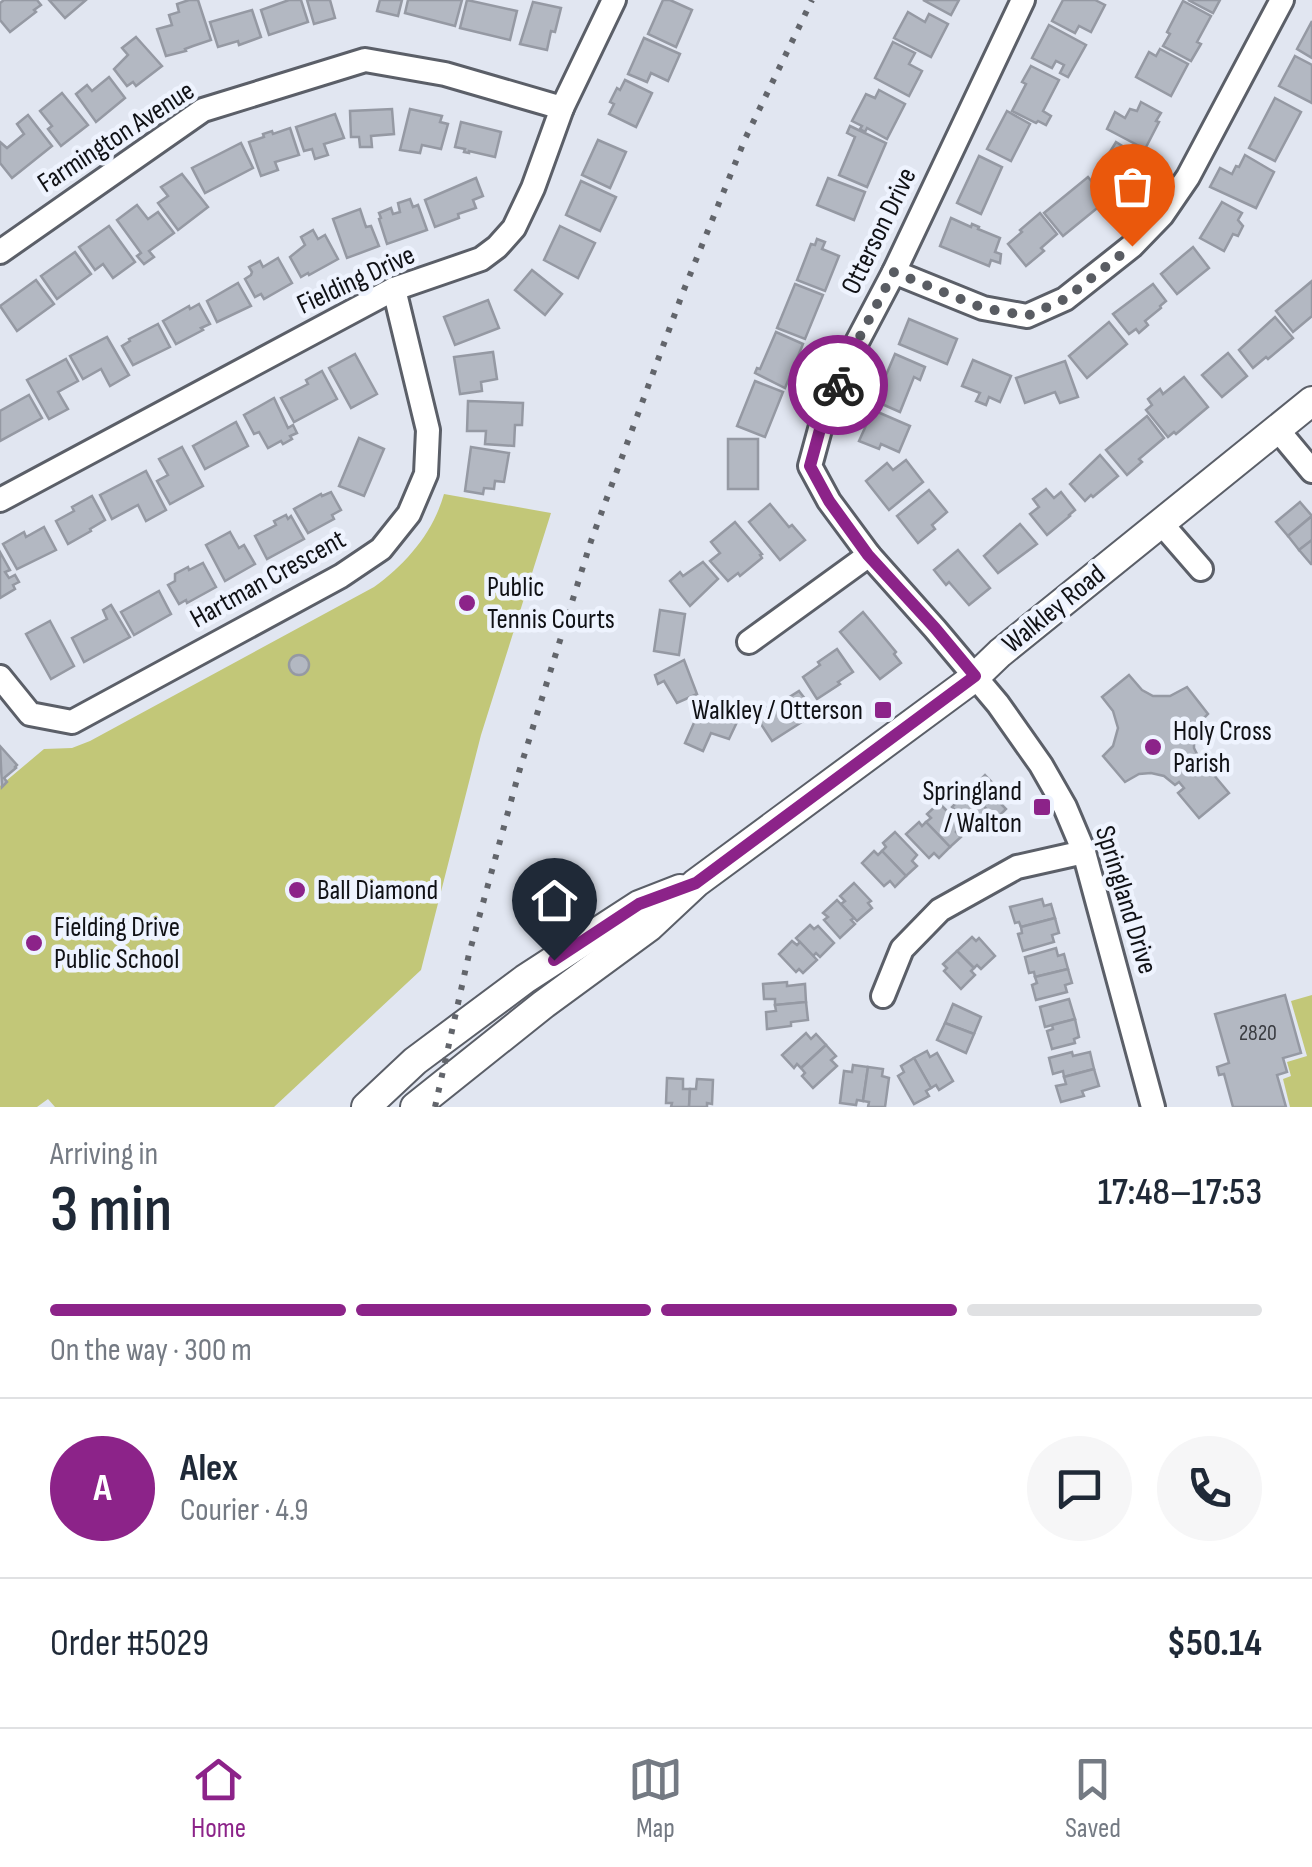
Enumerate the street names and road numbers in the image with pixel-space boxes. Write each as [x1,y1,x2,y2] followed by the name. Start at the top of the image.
[32,74,200,200] street label: Farmington Avenue
[834,162,924,300] street label: Otterson Drive
[292,238,420,322] street label: Fielding Drive
[185,523,351,635] street label: Hartman Crescent
[996,558,1112,660] street label: Walkley Road
[1088,822,1164,978] street label: Springland Drive

